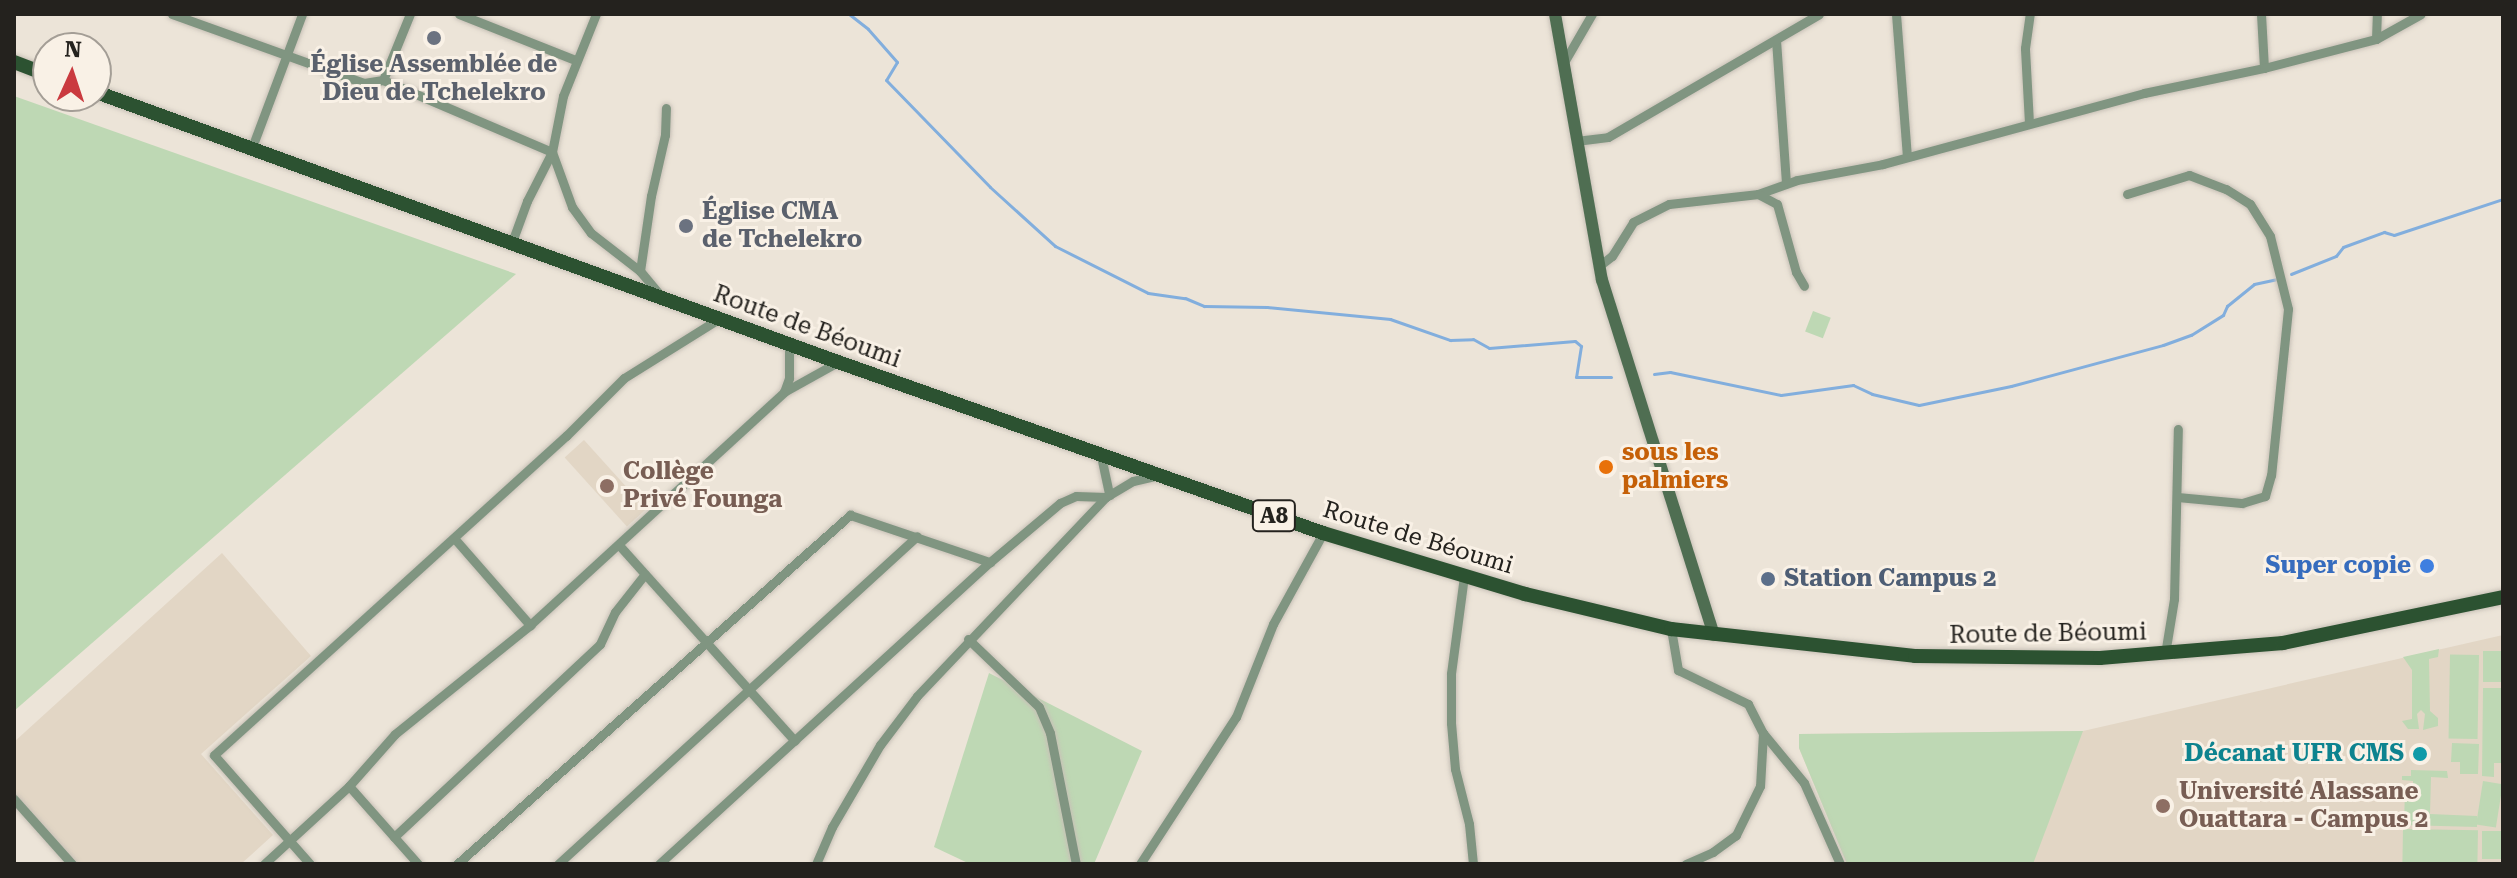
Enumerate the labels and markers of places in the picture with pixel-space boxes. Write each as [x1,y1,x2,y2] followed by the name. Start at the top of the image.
[425,29,443,47] marker: Église Assemblée de Dieu de Tchelekro
[311,51,557,107] place label: Église Assemblée de Dieu de Tchelekro
[702,198,862,254] place label: Église CMA de Tchelekro
[677,217,695,235] marker: Église CMA de Tchelekro
[1622,439,1728,495] place label: sous les palmiers
[623,458,782,514] place label: Collège Privé Founga
[1597,458,1615,476] marker: sous les palmiers
[598,477,616,495] marker: Collège Privé Founga
[2265,552,2411,580] place label: Super copie
[2418,557,2436,575] marker: Super copie
[1784,565,1996,593] place label: Station Campus 2
[1759,570,1777,588] marker: Station Campus 2
[2184,740,2404,768] place label: Décanat UFR CMS
[2411,745,2429,763] marker: Décanat UFR CMS
[2179,778,2428,834] place label: Université Alassane Ouattara - Campus 2
[2154,797,2172,815] marker: Université Alassane Ouattara - Campus 2

